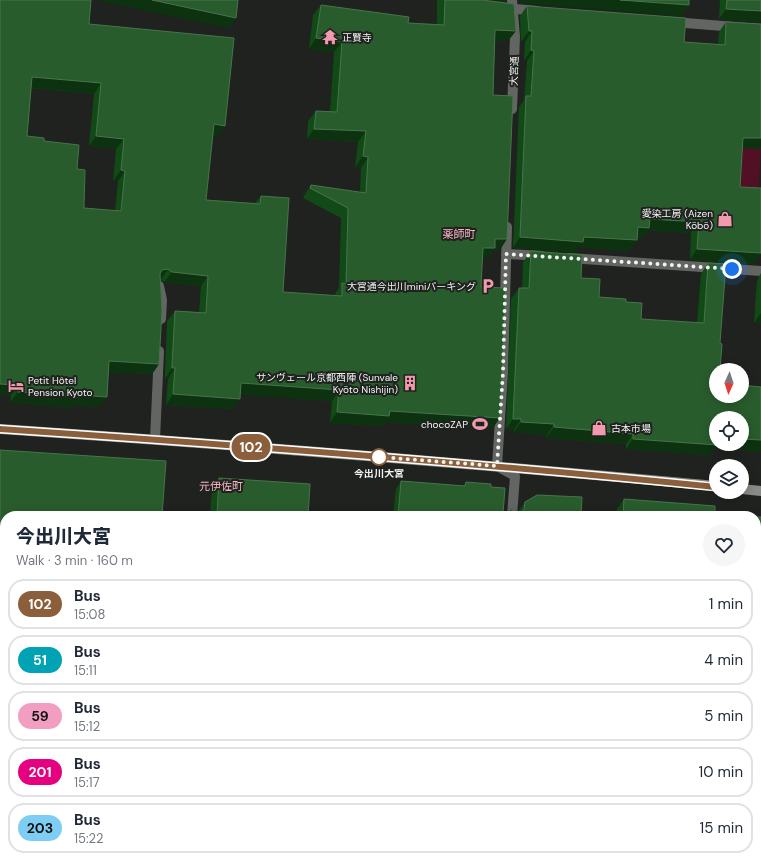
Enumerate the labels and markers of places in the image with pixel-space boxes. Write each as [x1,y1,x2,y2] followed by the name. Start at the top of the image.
[321,28,339,46] temple icon: 正賢寺
[342,31,372,44] place label: 正賢寺
[642,207,713,232] place label: 愛染工房 (Aizen Kōbō)
[716,210,734,228] shop icon: 愛染工房 (Aizen Kōbō)
[479,277,497,295] parking icon: 大宮通今出川miniパーキング
[347,280,476,293] place label: 大宮通今出川miniパーキング
[256,371,398,396] place label: サンヴェール京都西陣 (Sunvale Kyōto Nishijin)
[28,374,93,399] place label: Petit Hôtel Pension Kyoto
[401,374,419,392] building icon: サンヴェール京都西陣 (Sunvale Kyōto Nishijin)
[7,377,25,395] hotel icon: Petit Hôtel Pension Kyoto
[471,415,489,433] sports icon: chocoZAP
[421,418,468,431] place label: chocoZAP
[590,419,608,437] shop icon: 古本市場
[611,422,651,435] place label: 古本市場
[370,448,388,466] marker: 今出川大宮
[354,467,404,480] place label: 今出川大宮

